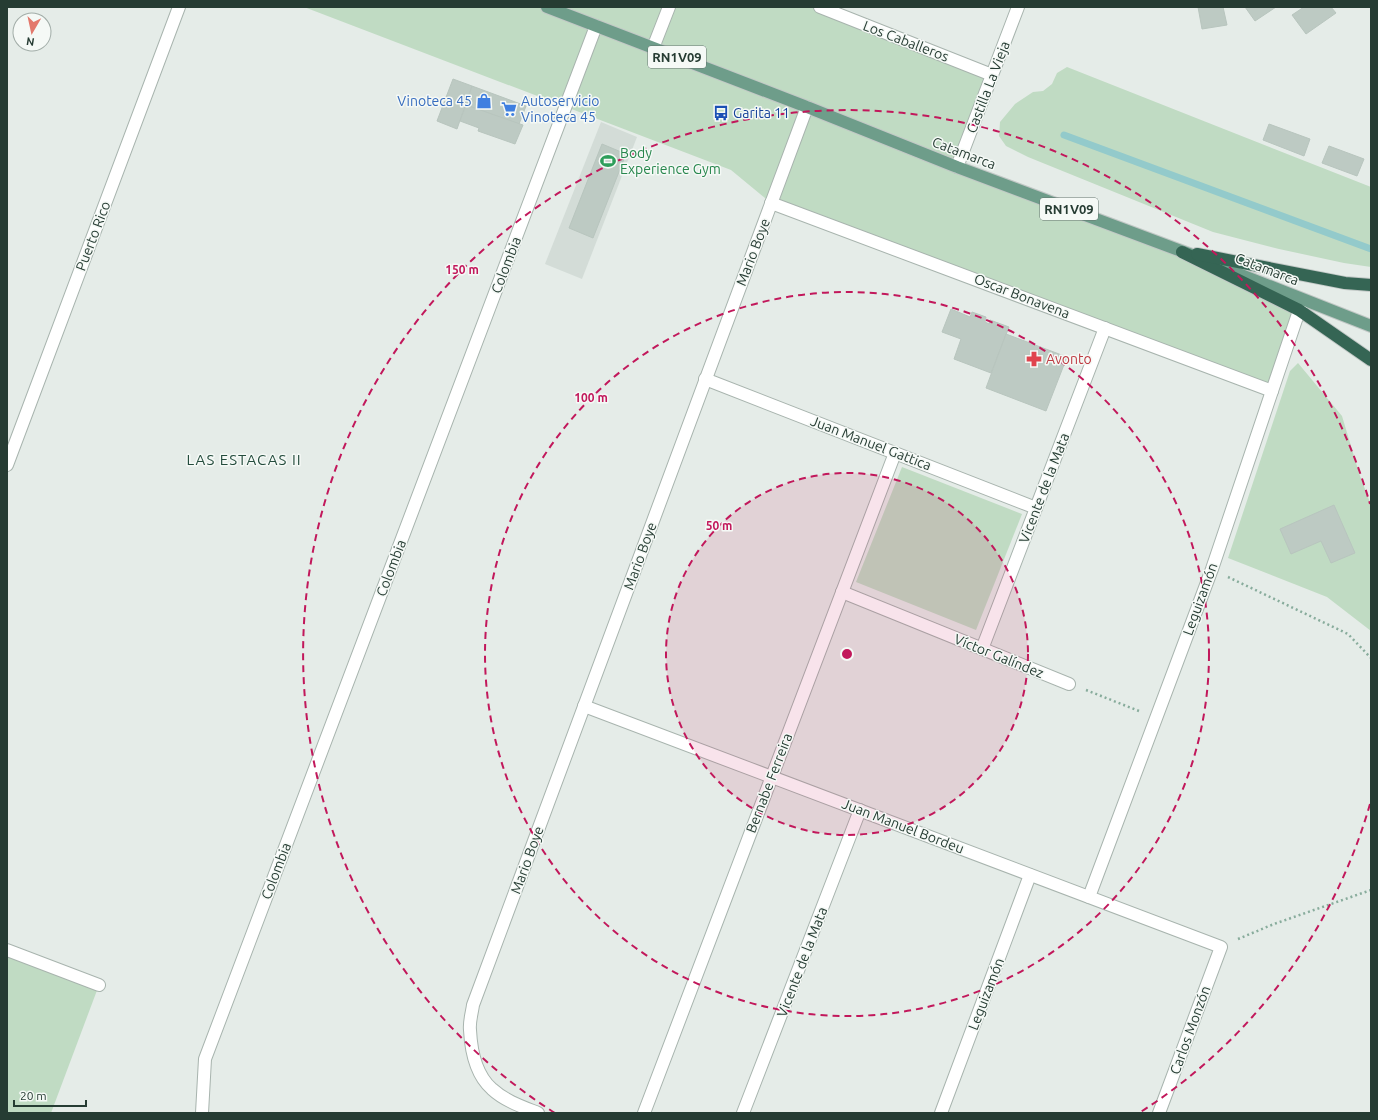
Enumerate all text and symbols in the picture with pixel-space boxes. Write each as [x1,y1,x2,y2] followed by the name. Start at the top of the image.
[12,12,52,52] north arrow
[861,17,951,65] street label: Los Caballeros
[25,35,35,48] text: N
[963,39,1013,135] street label: Castilla La Vieja
[648,46,706,68] road number: RN1V09
[475,92,493,110] shop icon: Vinoteca 45
[397,93,472,109] place label: Vinoteca 45
[521,93,600,125] place label: Autoservicio Vinoteca 45
[500,100,518,118] supermarket icon: Autoservicio Vinoteca 45
[712,104,730,122] bus stop icon: Garita 11
[733,105,790,121] place label: Garita 11
[930,134,998,172] street label: Catamarca
[620,145,721,177] place label: Body Experience Gym
[599,152,617,170] sports icon: Body Experience Gym
[1040,198,1098,220] road number: RN1V09
[72,199,114,273] street label: Puerto Rico
[733,216,773,288] street label: Mario Boye
[488,234,524,296] street label: Colombia
[1233,250,1301,288] street label: Catamarca
[445,263,479,276] text: 150 m
[972,270,1072,322] street label: Oscar Bonavena
[1025,350,1043,368] pharmacy icon: Avonto
[1046,351,1092,367] place label: Avonto
[574,391,608,404] text: 100 m
[808,413,934,473] street label: Juan Manuel Gattica
[1016,431,1072,545] street label: Vicente de la Mata
[186,451,302,468] district label: LAS ESTACAS II
[706,519,732,532] text: 50 m
[620,520,660,592] street label: Mario Boye
[373,537,409,599] street label: Colombia
[1179,560,1221,638] street label: Leguizamón
[952,631,1046,681] street label: Víctor Galíndez
[840,647,854,661] centre of rings
[743,731,795,835] street label: Bernabe Ferreira
[840,795,966,857] street label: Juan Manuel Bordeu
[507,824,547,896] street label: Mario Boye
[258,840,294,902] street label: Colombia
[774,905,830,1019] street label: Vicente de la Mata
[965,956,1007,1032] street label: Leguizamón
[1167,984,1213,1076] street label: Carlos Monzón
[14,1082,86,1108] scale bar
[20,1089,47,1102] text: 20 m

